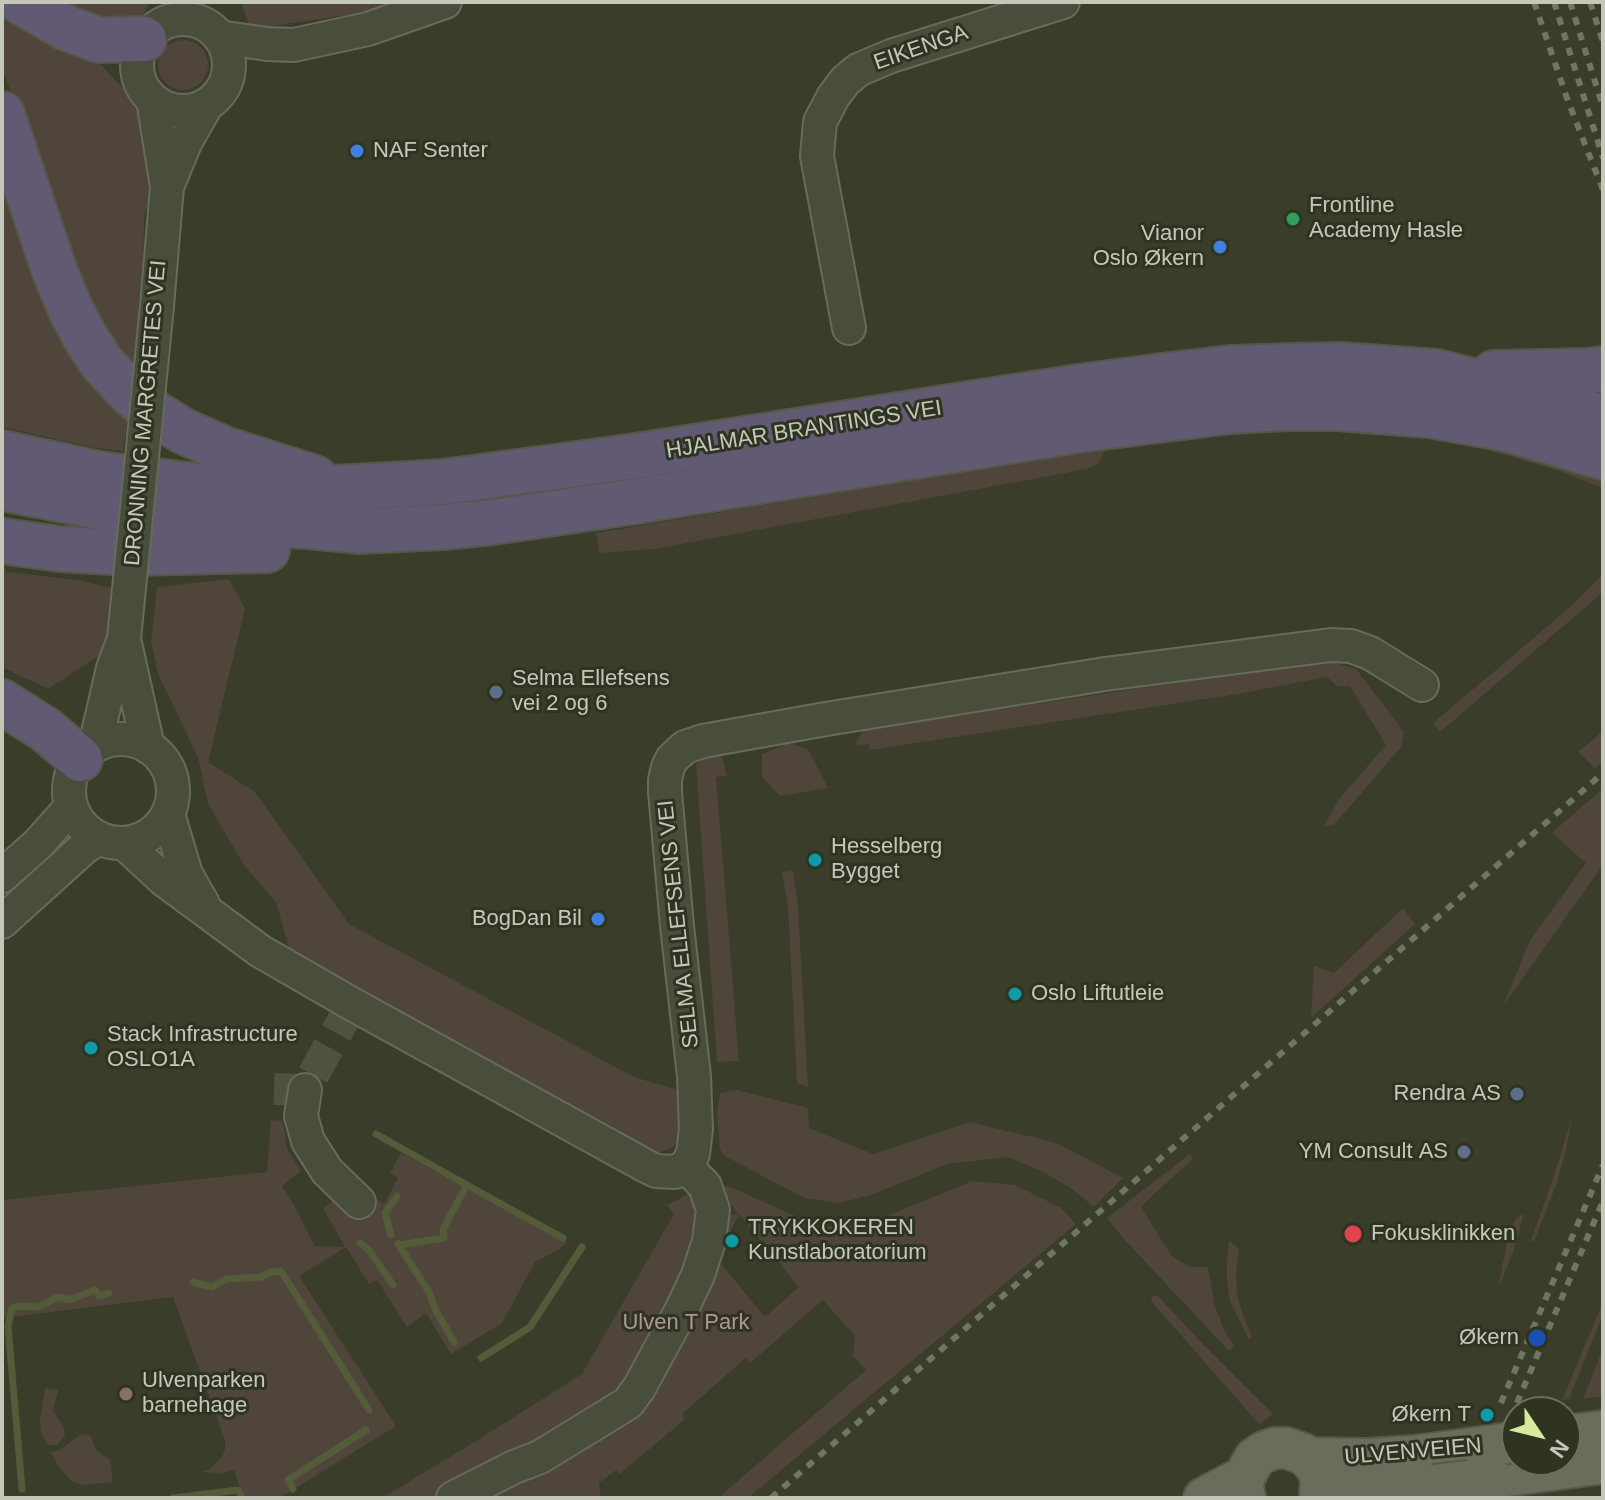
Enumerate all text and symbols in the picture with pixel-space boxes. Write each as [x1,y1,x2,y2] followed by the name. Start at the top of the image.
[870,20,972,76] street label: EIKENGA
[373,138,488,164] place label: NAF Senter
[348,142,366,160] marker: NAF Senter
[1309,193,1463,244] place label: Frontline Academy Hasle
[1284,210,1302,228] marker: Frontline Academy Hasle
[1093,221,1204,272] place label: Vianor Oslo Økern
[1211,238,1229,256] marker: Vianor Oslo Økern
[119,259,173,567] street label: DRONNING MARGRETES VEI
[664,395,944,465] street label: HJALMAR BRANTINGS VEI
[512,666,670,718] place label: Selma Ellefsens vei 2 og 6
[487,683,505,701] marker: Selma Ellefsens vei 2 og 6
[653,799,705,1049] street label: SELMA ELLEFSENS VEI
[831,834,942,886] place label: Hesselberg Bygget
[806,851,824,869] marker: Hesselberg Bygget
[472,906,582,932] place label: BogDan Bil
[589,910,607,928] marker: BogDan Bil
[1031,981,1164,1007] place label: Oslo Liftutleie
[1006,985,1024,1003] marker: Oslo Liftutleie
[107,1022,298,1074] place label: Stack Infrastructure OSLO1A
[82,1039,100,1057] marker: Stack Infrastructure OSLO1A
[1393,1081,1501,1107] place label: Rendra AS
[1508,1085,1526,1103] marker: Rendra AS
[1299,1139,1448,1165] place label: YM Consult AS
[1455,1143,1473,1161] marker: YM Consult AS
[748,1215,927,1266] place label: TRYKKOKEREN Kunstlaboratorium
[1371,1221,1515,1247] place label: Fokusklinikken
[1342,1223,1364,1245] marker: Fokusklinikken
[723,1232,741,1250] marker: TRYKKOKEREN Kunstlaboratorium
[622,1310,750,1336] park label: Ulven T Park
[1459,1325,1519,1351] place label: Økern
[1526,1327,1548,1349] marker: Økern
[142,1368,266,1420] place label: Ulvenparken barnehage
[117,1385,135,1403] marker: Ulvenparken barnehage
[1501,1396,1581,1476] north arrow
[1392,1402,1471,1428] place label: Økern T
[1478,1406,1496,1424] marker: Økern T
[1343,1433,1483,1471] street label: ULVENVEIEN
[1545,1435,1574,1463] text: N

